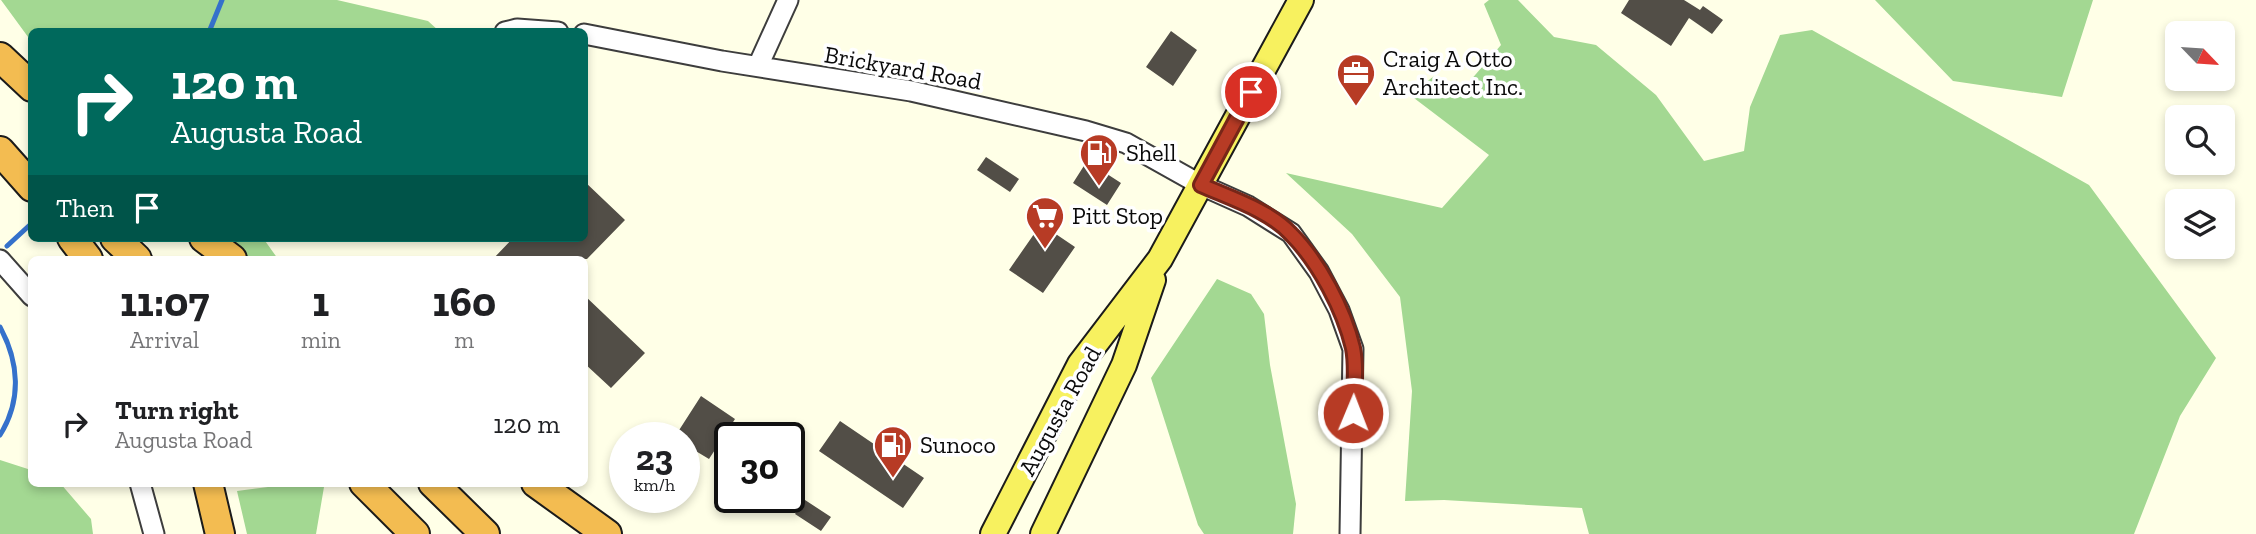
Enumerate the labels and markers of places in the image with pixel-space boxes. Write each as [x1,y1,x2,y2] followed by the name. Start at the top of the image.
[1383,44,1523,101] place label: Craig A Otto Architect Inc.
[1335,52,1377,107] office icon: Craig A Otto Architect Inc.
[1221,62,1281,122] pin
[1078,132,1120,187] fuel station icon: Shell
[1126,138,1176,167] place label: Shell
[1024,195,1066,250] supermarket icon: Pitt Stop
[1072,201,1163,230] place label: Pitt Stop
[872,424,914,479] fuel station icon: Sunoco
[920,430,996,459] place label: Sunoco

